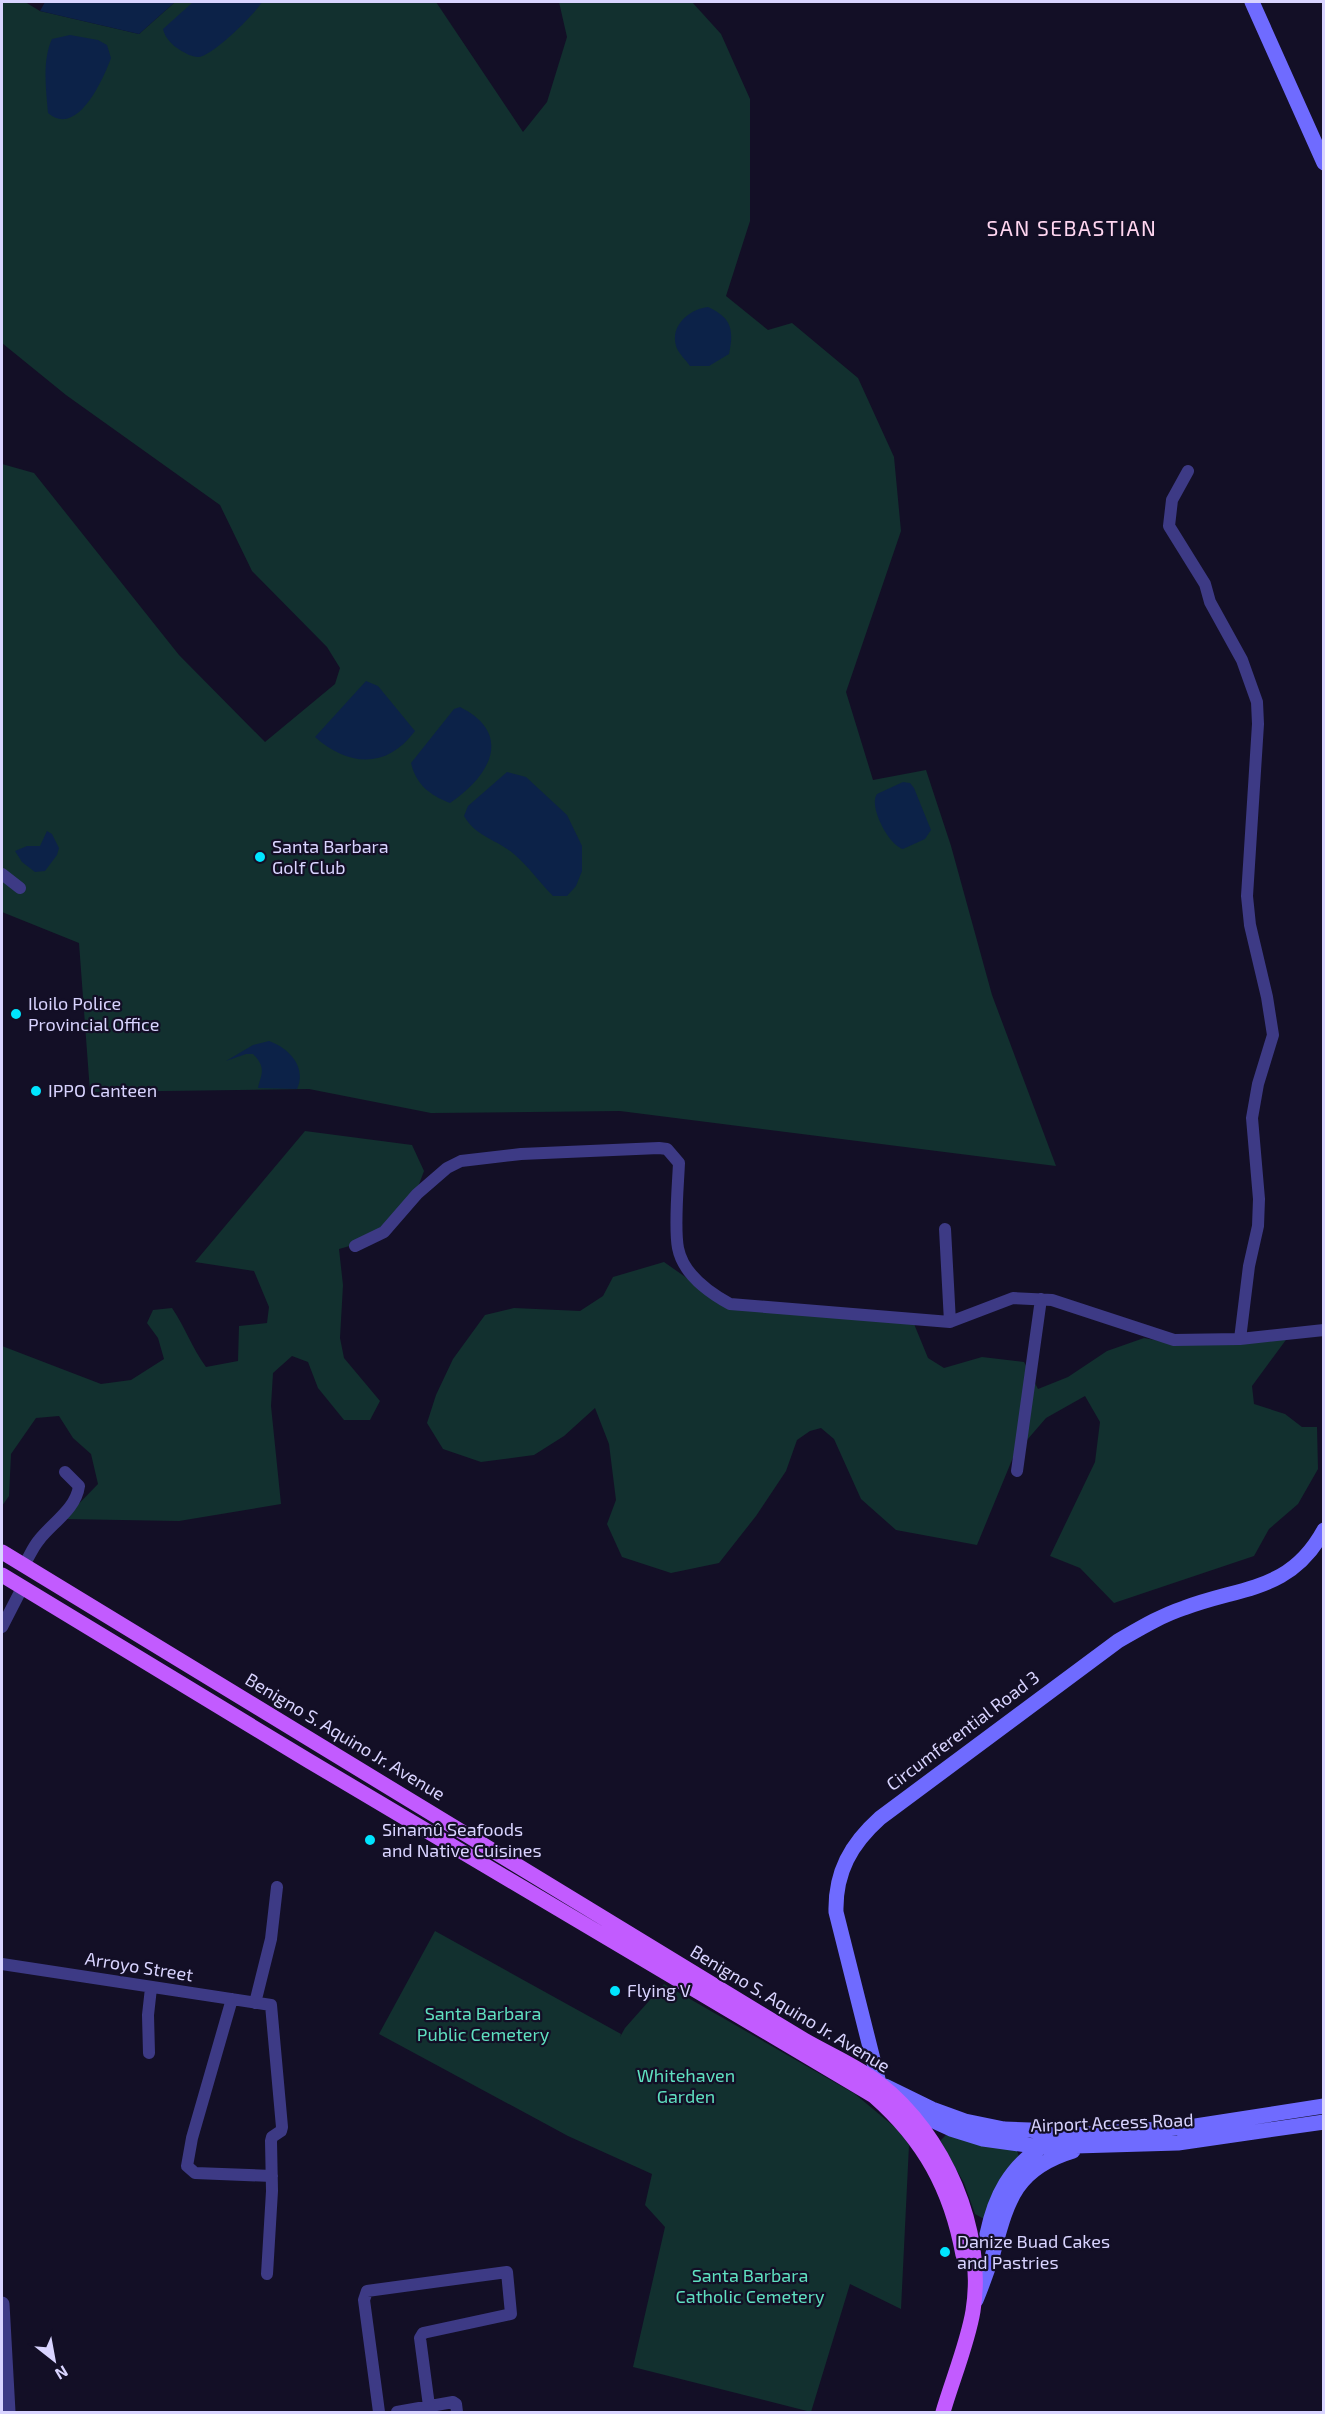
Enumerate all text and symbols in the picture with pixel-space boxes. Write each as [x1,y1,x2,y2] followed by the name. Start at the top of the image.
[987,215,1157,240] district label: SAN SEBASTIAN
[272,835,389,878] place label: Santa Barbara Golf Club
[253,850,267,864] marker: Santa Barbara Golf Club
[28,992,159,1035] place label: Iloilo Police Provincial Office
[9,1007,23,1021] marker: Iloilo Police Provincial Office
[48,1079,157,1101] place label: IPPO Canteen
[29,1084,43,1098] marker: IPPO Canteen
[882,1666,1043,1795] street label: Circumferential Road 3
[242,1668,449,1805] street label: Benigno S. Aquino Jr. Avenue
[382,1818,542,1861] place label: Sinamû Seafoods and Native Cuisines
[363,1833,377,1847] marker: Sinamû Seafoods and Native Cuisines
[687,1940,894,2077] street label: Benigno S. Aquino Jr. Avenue
[84,1947,195,1985] street label: Arroyo Street
[627,1979,691,2001] place label: Flying V
[608,1984,622,1998] marker: Flying V
[417,2002,550,2045] park label: Santa Barbara Public Cemetery
[637,2064,735,2107] park label: Whitehaven Garden
[1030,2108,1194,2136] street label: Airport Access Road
[957,2230,1110,2273] place label: Danize Buad Cakes and Pastries
[938,2245,952,2259] marker: Danize Buad Cakes and Pastries
[676,2264,825,2307] park label: Santa Barbara Catholic Cemetery
[24,2330,84,2390] north arrow
[52,2362,72,2384] text: N

